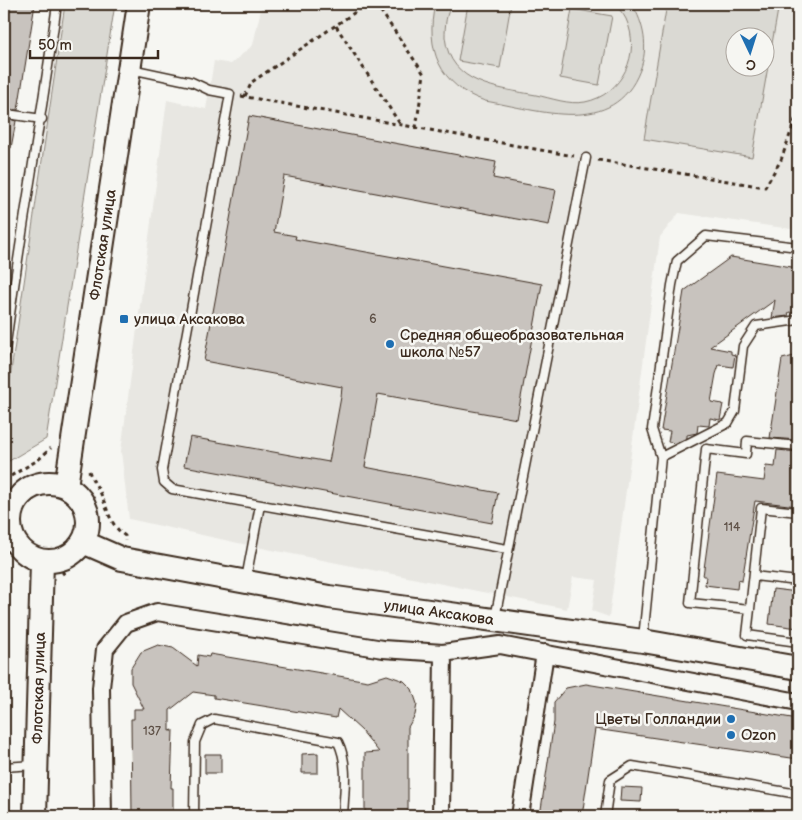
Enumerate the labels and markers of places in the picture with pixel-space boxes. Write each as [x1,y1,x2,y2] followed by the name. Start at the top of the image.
[134,310,245,329] place label: улица Аксакова
[118,313,130,325] marker: улица Аксакова
[400,326,624,362] place label: Средняя общеобразовательная школа №57
[384,338,396,350] marker: Средняя общеобразовательная школа №57
[595,710,721,729] place label: Цветы Голландии
[725,713,737,725] marker: Цветы Голландии
[741,726,776,745] place label: Ozon
[725,729,737,741] marker: Ozon

